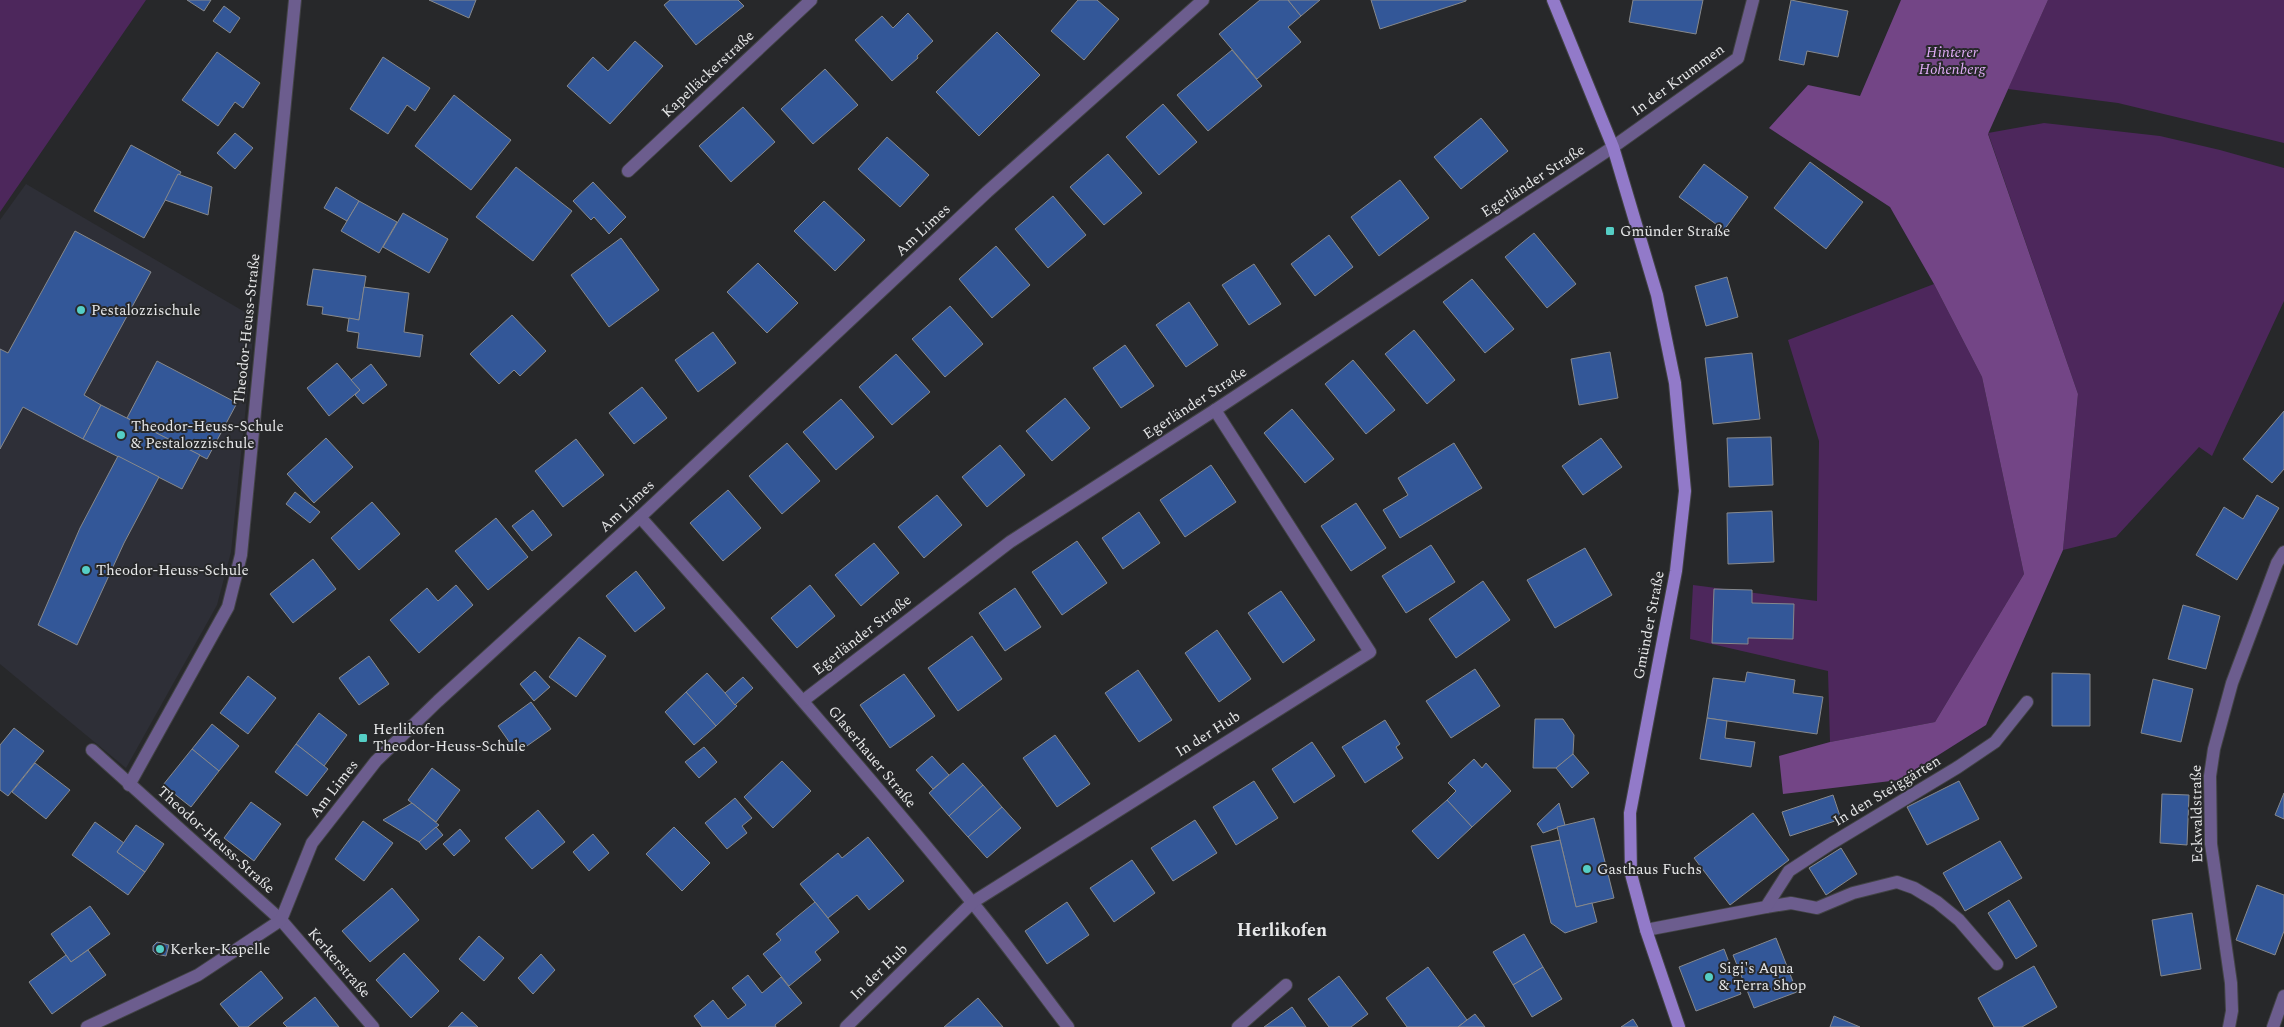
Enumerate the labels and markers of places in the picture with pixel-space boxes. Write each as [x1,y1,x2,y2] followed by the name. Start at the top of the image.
[1620,220,1730,243] place label: Gmünder Straße
[1604,225,1616,237] marker: Gmünder Straße
[91,299,200,322] place label: Pestalozzischule
[75,304,87,316] marker: Pestalozzischule
[131,415,284,455] place label: Theodor-Heuss-Schule & Pestalozzischule
[115,429,127,441] marker: Theodor-Heuss-Schule & Pestalozzischule
[96,559,249,582] place label: Theodor-Heuss-Schule
[80,564,92,576] marker: Theodor-Heuss-Schule
[373,718,526,758] place label: Herlikofen Theodor-Heuss-Schule
[357,732,369,744] marker: Herlikofen Theodor-Heuss-Schule
[1597,858,1702,881] place label: Gasthaus Fuchs
[1581,863,1593,875] marker: Gasthaus Fuchs
[170,938,270,961] place label: Kerker-Kapelle
[154,943,166,955] marker: Kerker-Kapelle
[1719,957,1806,997] place label: Sigi's Aqua & Terra Shop
[1703,971,1715,983] marker: Sigi's Aqua & Terra Shop

